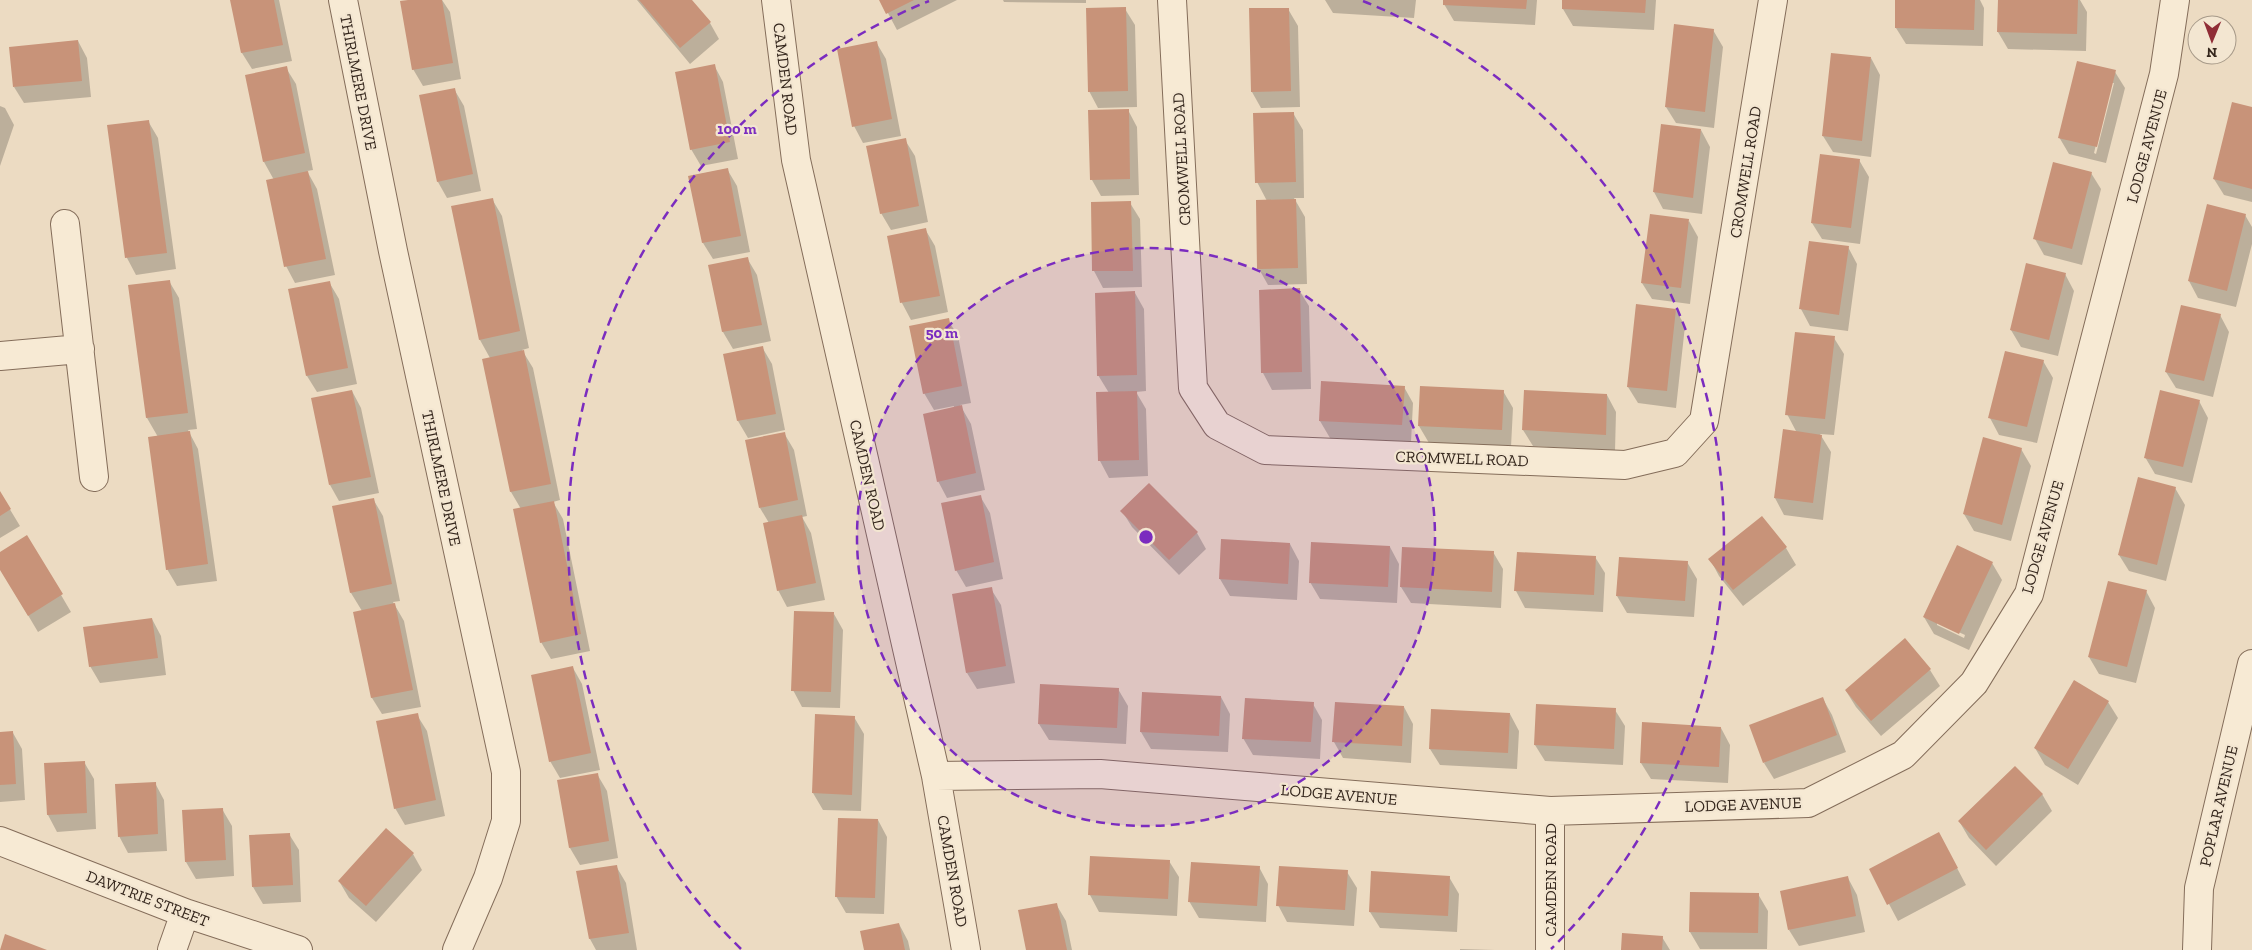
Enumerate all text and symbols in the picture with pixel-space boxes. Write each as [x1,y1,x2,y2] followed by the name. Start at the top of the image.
[336,13,381,152] street label: THIRLMERE DRIVE
[2187,15,2237,65] north arrow
[769,22,802,136] street label: CAMDEN ROAD
[2206,44,2217,61] text: N
[2122,87,2171,205] street label: LODGE AVENUE
[1169,92,1194,226] street label: CROMWELL ROAD
[1726,105,1765,239] street label: CROMWELL ROAD
[717,120,757,138] text: 100 m
[926,324,958,342] text: 50 m
[418,409,465,548] street label: THIRLMERE DRIVE
[846,418,890,532] street label: CAMDEN ROAD
[1395,447,1529,470] street label: CROMWELL ROAD
[2017,478,2068,596] street label: LODGE AVENUE
[1137,528,1155,546] centre of rings
[2195,744,2242,868] street label: POPLAR AVENUE
[1280,780,1398,809] street label: LODGE AVENUE
[1684,793,1802,816] street label: LODGE AVENUE
[933,814,972,929] street label: CAMDEN ROAD
[1541,823,1560,937] street label: CAMDEN ROAD
[84,866,212,931] street label: DAWTRIE STREET

